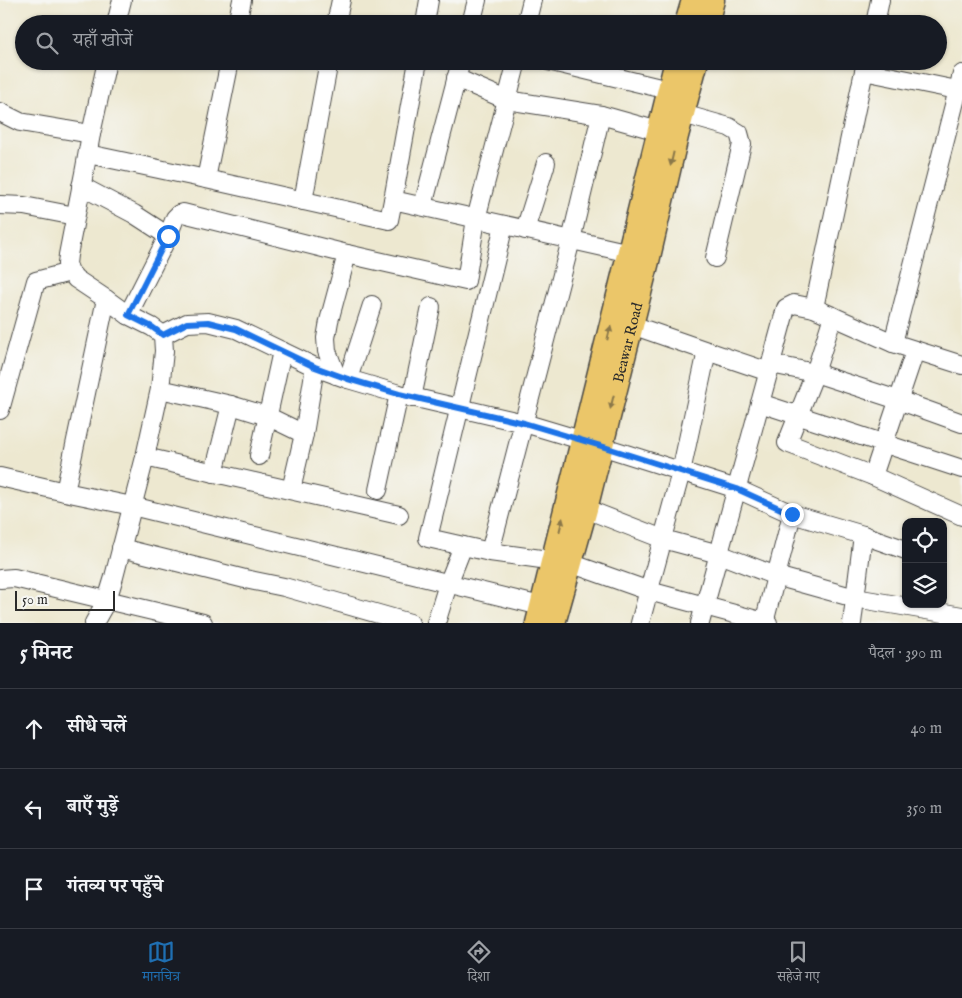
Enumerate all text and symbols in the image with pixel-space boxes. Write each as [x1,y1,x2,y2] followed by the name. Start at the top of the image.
[15,15,947,70] search box
[33,29,61,57] icon: search
[73,29,133,53] text: यहाँ खोजें
[667,152,675,168] one-way arrow
[157,225,180,248] route start
[609,300,648,385] street label: Beawar Road
[605,326,613,341] one-way arrow
[608,395,616,410] one-way arrow
[781,503,804,526] route end
[558,517,566,532] one-way arrow
[902,518,947,608] map controls
[902,518,947,563] button: locate
[902,563,947,608] button: layers
[15,588,115,611] scale bar
[22,591,48,609] text: 50 m
[20,640,72,667] text: 5 मिनट
[869,644,942,664] text: पैदल · 390 m
[20,715,48,743] icon: ahead
[67,715,126,739] text: सीधे चलें
[910,719,942,739] text: 40 m
[20,795,48,823] icon: left
[67,795,118,819] text: बाएँ मुड़ें
[907,799,942,819] text: 350 m
[20,875,48,903] icon: arrive
[67,875,163,899] text: गंतव्य पर पहुँचे
[142,938,180,990] tab: मानचित्र
[465,938,493,990] tab: दिशा
[777,938,820,990] tab: सहेजे गए

